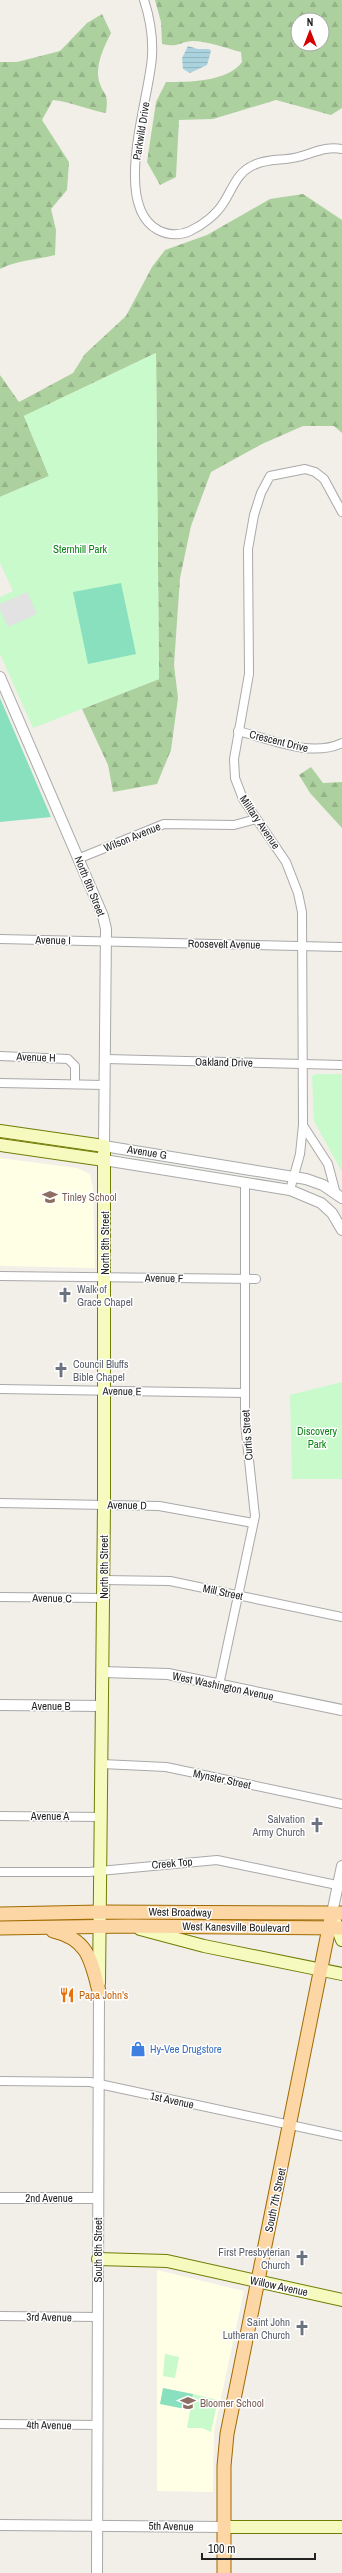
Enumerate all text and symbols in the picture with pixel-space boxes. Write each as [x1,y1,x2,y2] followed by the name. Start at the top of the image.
[290,12,330,52] north arrow
[307,15,313,29] text: N
[129,101,153,161] street label: Parkwild Drive
[53,542,108,556] park label: Sternhill Park
[248,727,310,755] street label: Crescent Drive
[237,792,283,852] street label: Military Avenue
[102,819,162,855] street label: Wilson Avenue
[72,854,109,919] street label: North 8th Street
[34,933,71,947] street label: Avenue I
[188,936,260,952] street label: Roosevelt Avenue
[15,1049,56,1065] street label: Avenue H
[195,1054,253,1070] street label: Oakland Drive
[125,1142,168,1162] street label: Avenue G
[41,1188,59,1206] school or university icon: Tinley School
[62,1190,116,1204] place label: Tinley School
[98,1211,112,1275] street label: North 8th Street
[144,1271,184,1285] street label: Avenue F
[77,1282,133,1309] place label: Walk of Grace Chapel
[56,1286,74,1304] church icon: Walk of Grace Chapel
[73,1357,129,1384] place label: Council Bluffs Bible Chapel
[52,1361,70,1379] church icon: Council Bluffs Bible Chapel
[101,1384,142,1398] street label: Avenue E
[238,1409,256,1461] street label: Curtis Street
[297,1424,338,1451] park label: Discovery Park
[106,1498,147,1512] street label: Avenue D
[97,1535,111,1599] street label: North 8th Street
[202,1581,245,1603] street label: Mill Street
[31,1591,72,1605] street label: Avenue C
[171,1668,275,1704] street label: West Washington Avenue
[31,1699,70,1713] street label: Avenue B
[192,1766,253,1792] street label: Mynster Street
[30,1809,70,1823] street label: Avenue A
[251,1812,305,1839] place label: Salvation Army Church
[308,1816,326,1834] church icon: Salvation Army Church
[151,1854,193,1872] street label: Creek Top
[148,1904,212,1920] street label: West Broadway
[182,1919,290,1935] street label: West Kanesville Boulevard
[58,1986,76,2004] restaurant icon: Papa John's
[79,1988,129,2002] place label: Papa John's
[129,2040,147,2058] shop icon: Hy-Vee Drugstore
[150,2042,222,2056] place label: Hy-Vee Drugstore
[149,2089,195,2111] street label: 1st Avenue
[261,2166,289,2233] street label: South 7th Street
[25,2191,73,2205] street label: 2nd Avenue
[91,2217,105,2283] street label: South 8th Street
[218,2245,290,2272] place label: First Presbyterian Church
[293,2249,311,2267] church icon: First Presbyterian Church
[249,2273,309,2299] street label: Willow Avenue
[26,2310,72,2324] street label: 3rd Avenue
[223,2315,290,2342] place label: Saint John Lutheran Church
[293,2319,311,2337] church icon: Saint John Lutheran Church
[179,2394,197,2412] school or university icon: Bloomer School
[200,2396,264,2410] place label: Bloomer School
[26,2418,72,2432] street label: 4th Avenue
[148,2519,194,2533] street label: 5th Avenue
[202,2535,315,2561] scale bar
[208,2541,235,2557] text: 100 m

